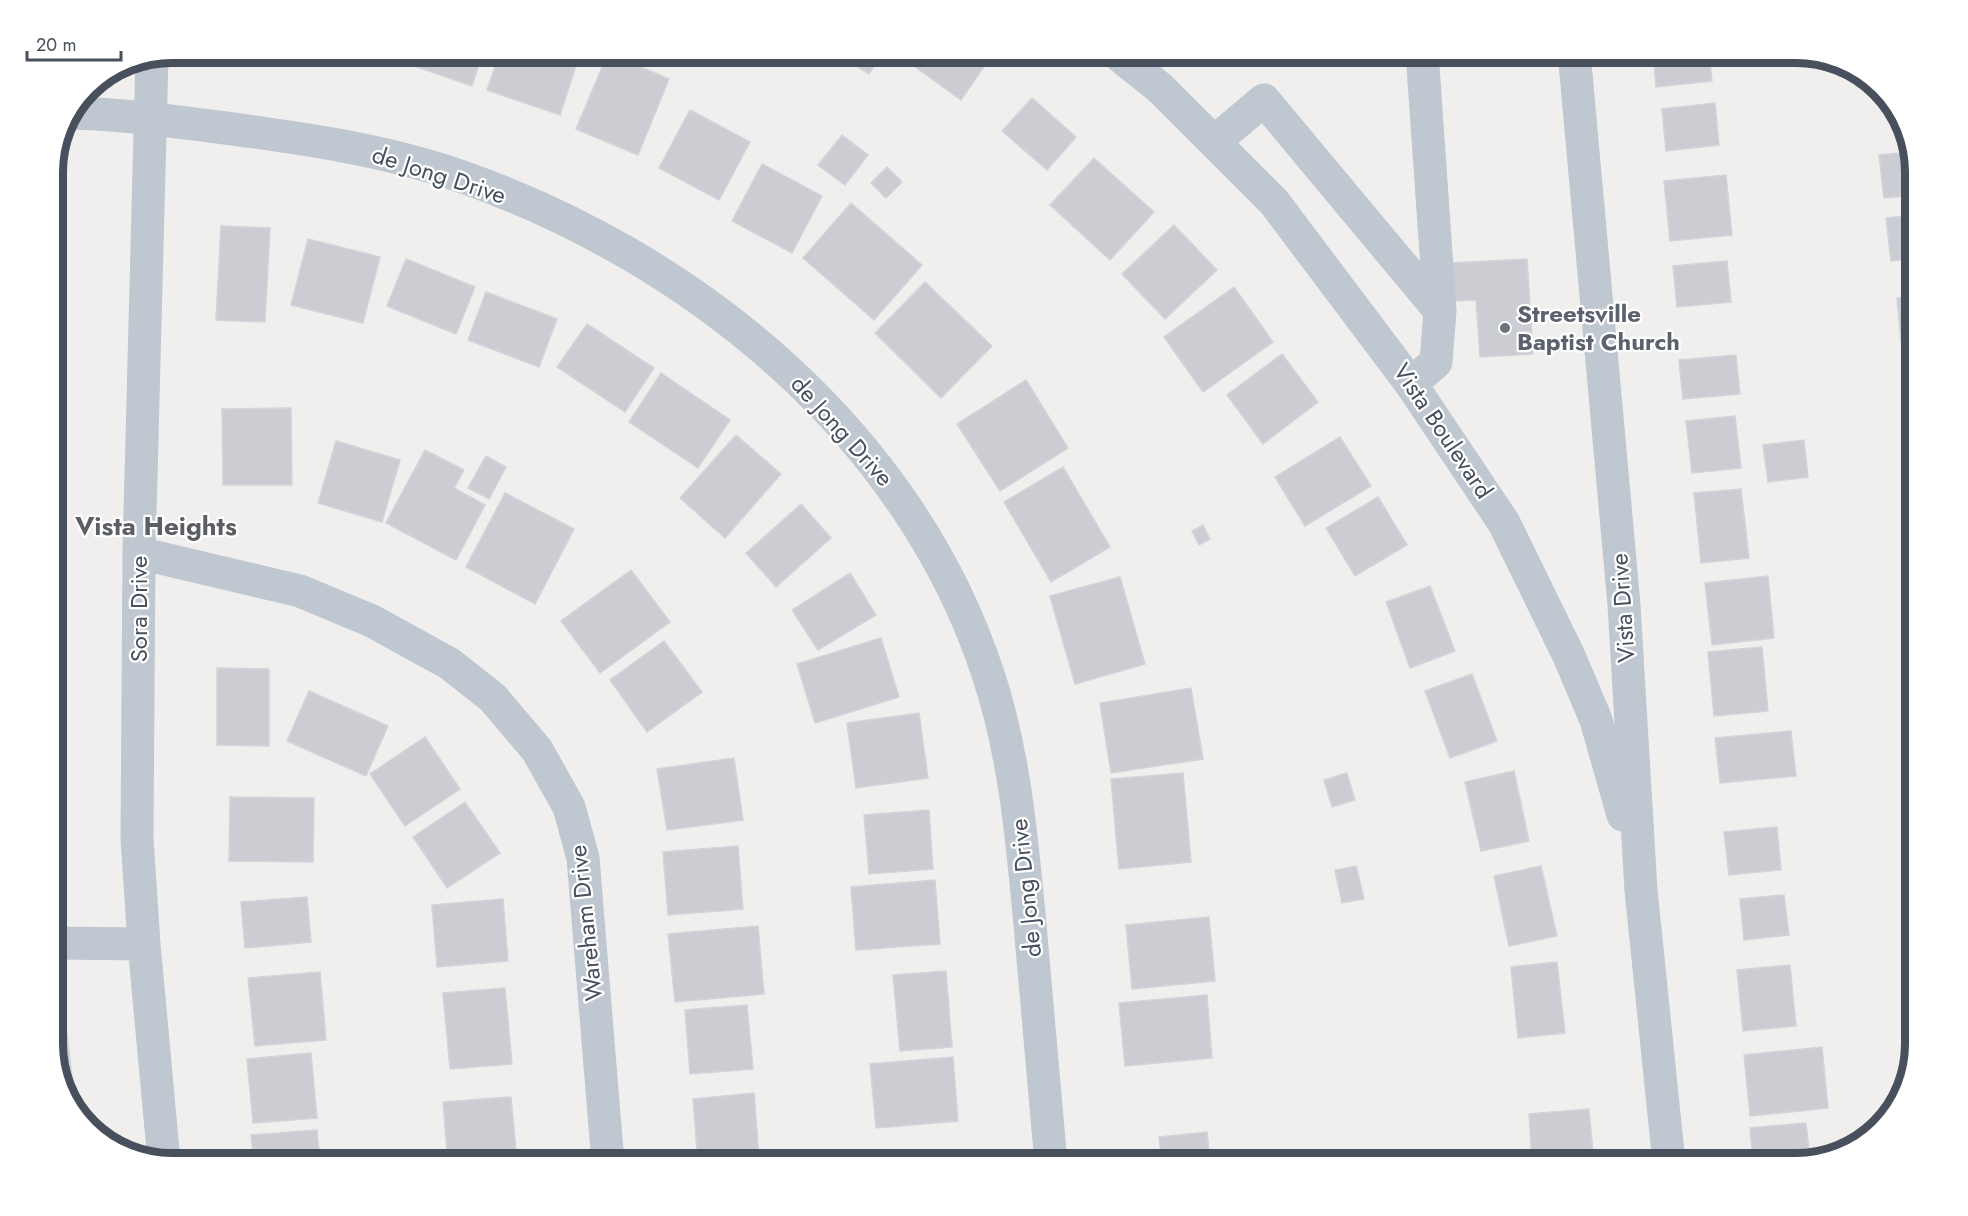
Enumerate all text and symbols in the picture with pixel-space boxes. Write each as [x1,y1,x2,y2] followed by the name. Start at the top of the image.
[27,24,122,62] scale bar
[36,32,76,58] text: 20 m
[368,136,511,213] street label: de Jong Drive
[1517,296,1680,359] place label: Streetsville Baptist Church
[1498,321,1512,335] marker: Streetsville Baptist Church
[1385,356,1502,506] street label: Vista Boulevard
[783,367,902,494] street label: de Jong Drive
[74,507,237,545] district label: Vista Heights
[1601,552,1644,664] street label: Vista Drive
[121,556,156,662] street label: Sora Drive
[1001,817,1050,959] street label: de Jong Drive
[560,843,611,1003] street label: Wareham Drive

